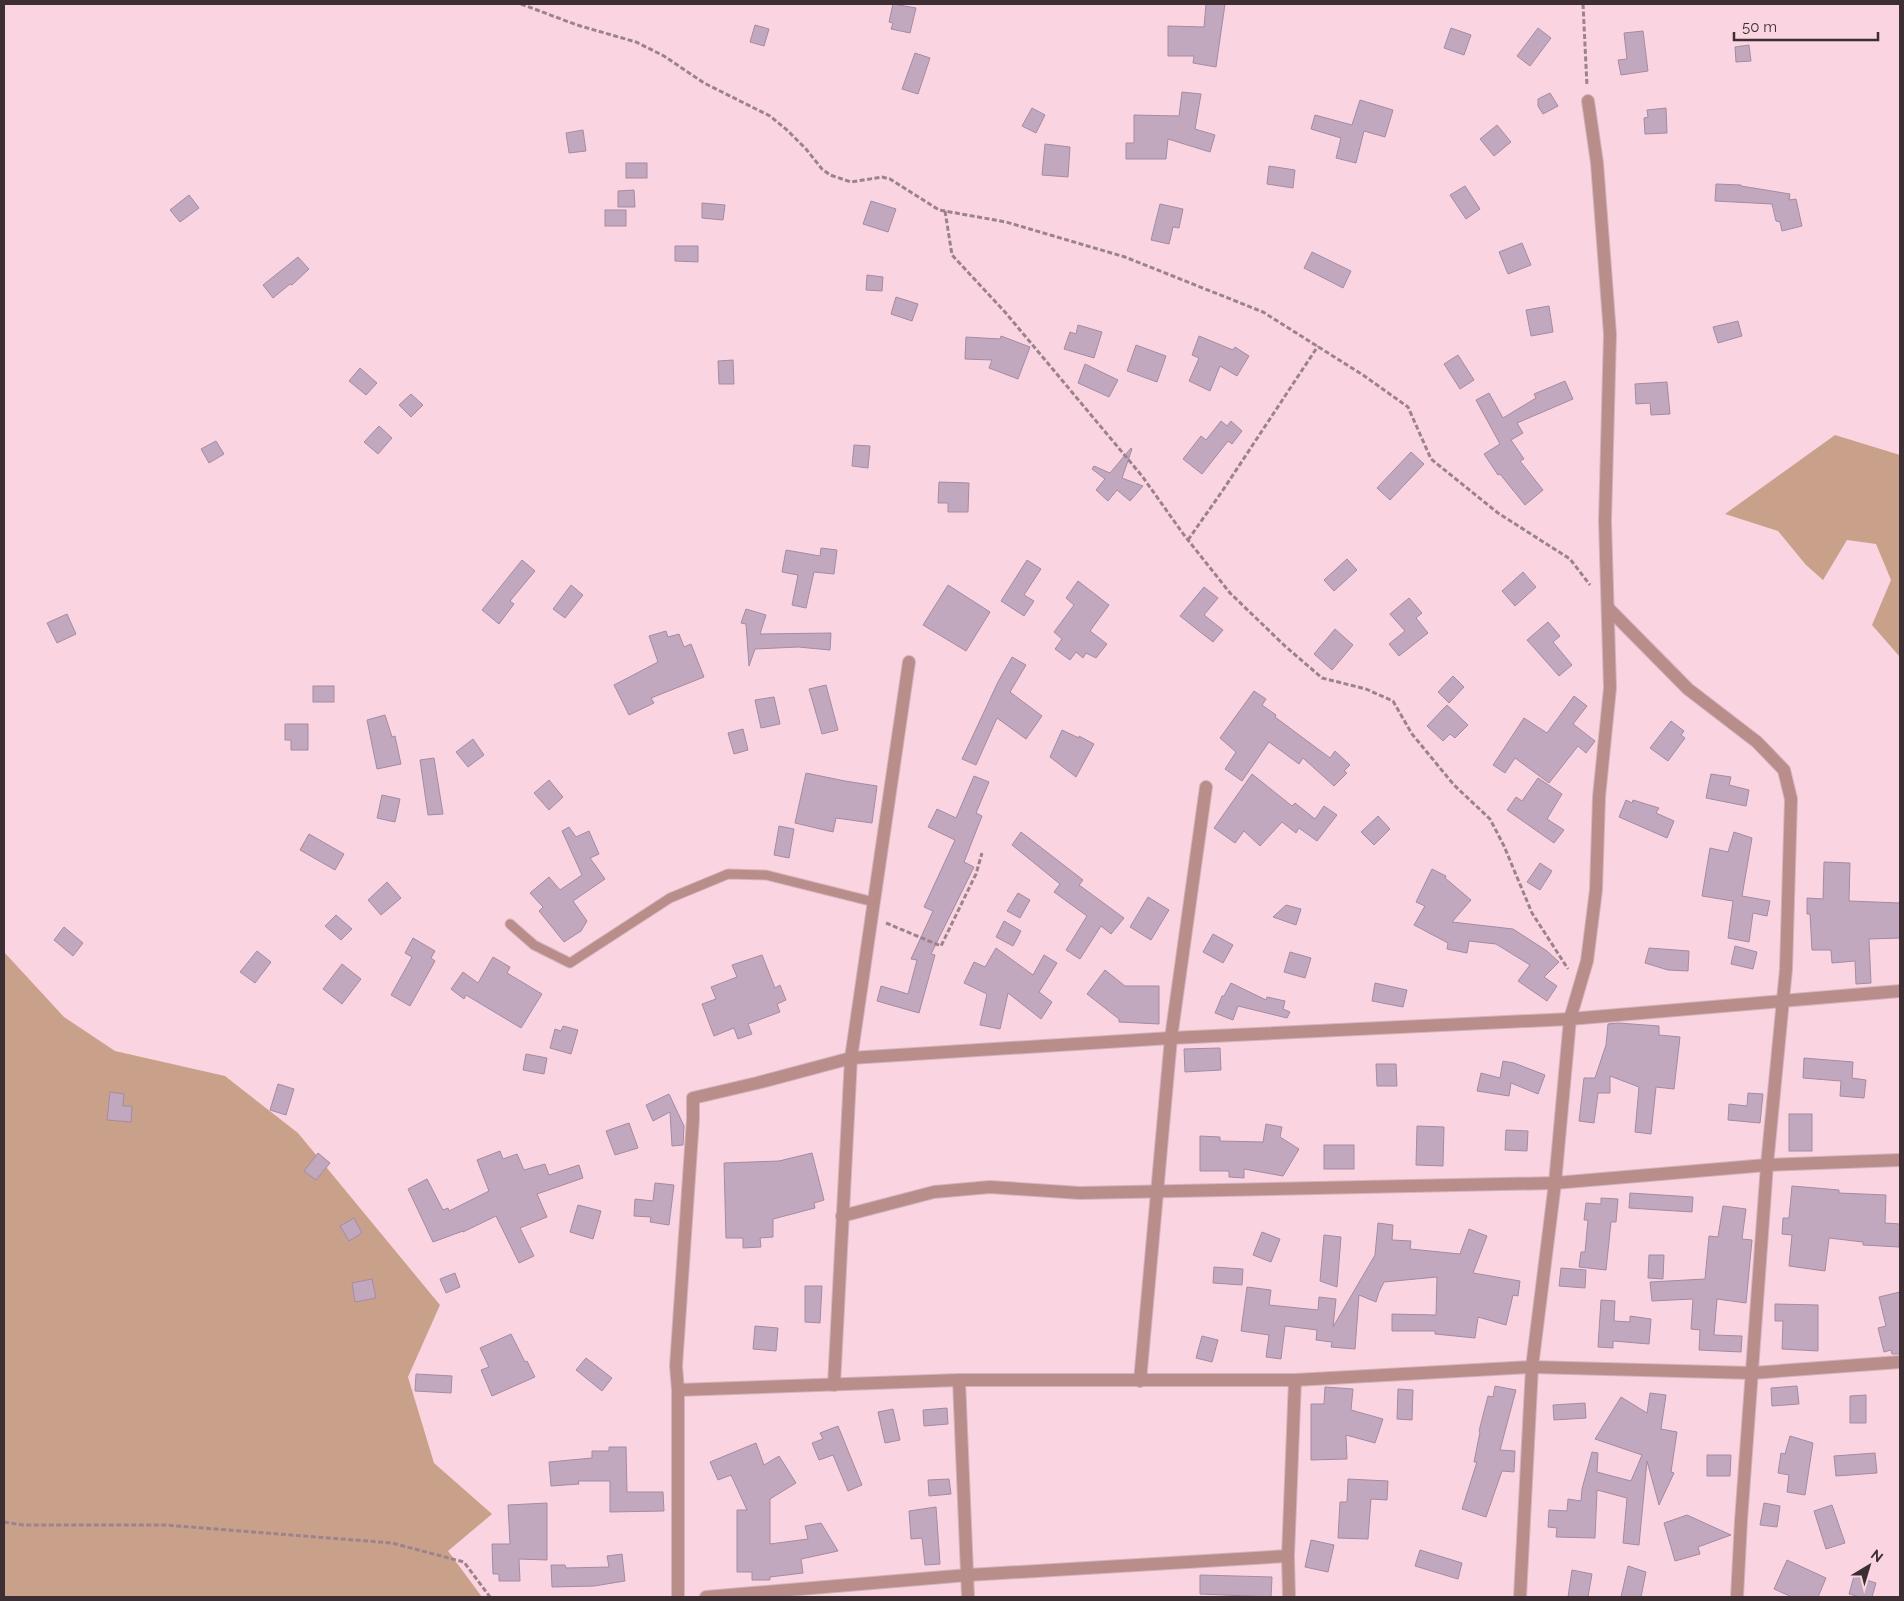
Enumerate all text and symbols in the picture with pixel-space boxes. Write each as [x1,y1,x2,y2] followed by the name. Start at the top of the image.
[1734,10,1878,42] scale bar
[1742,18,1777,36] text: 50 m
[1844,1541,1894,1591] north arrow
[1868,1546,1886,1565] text: N

